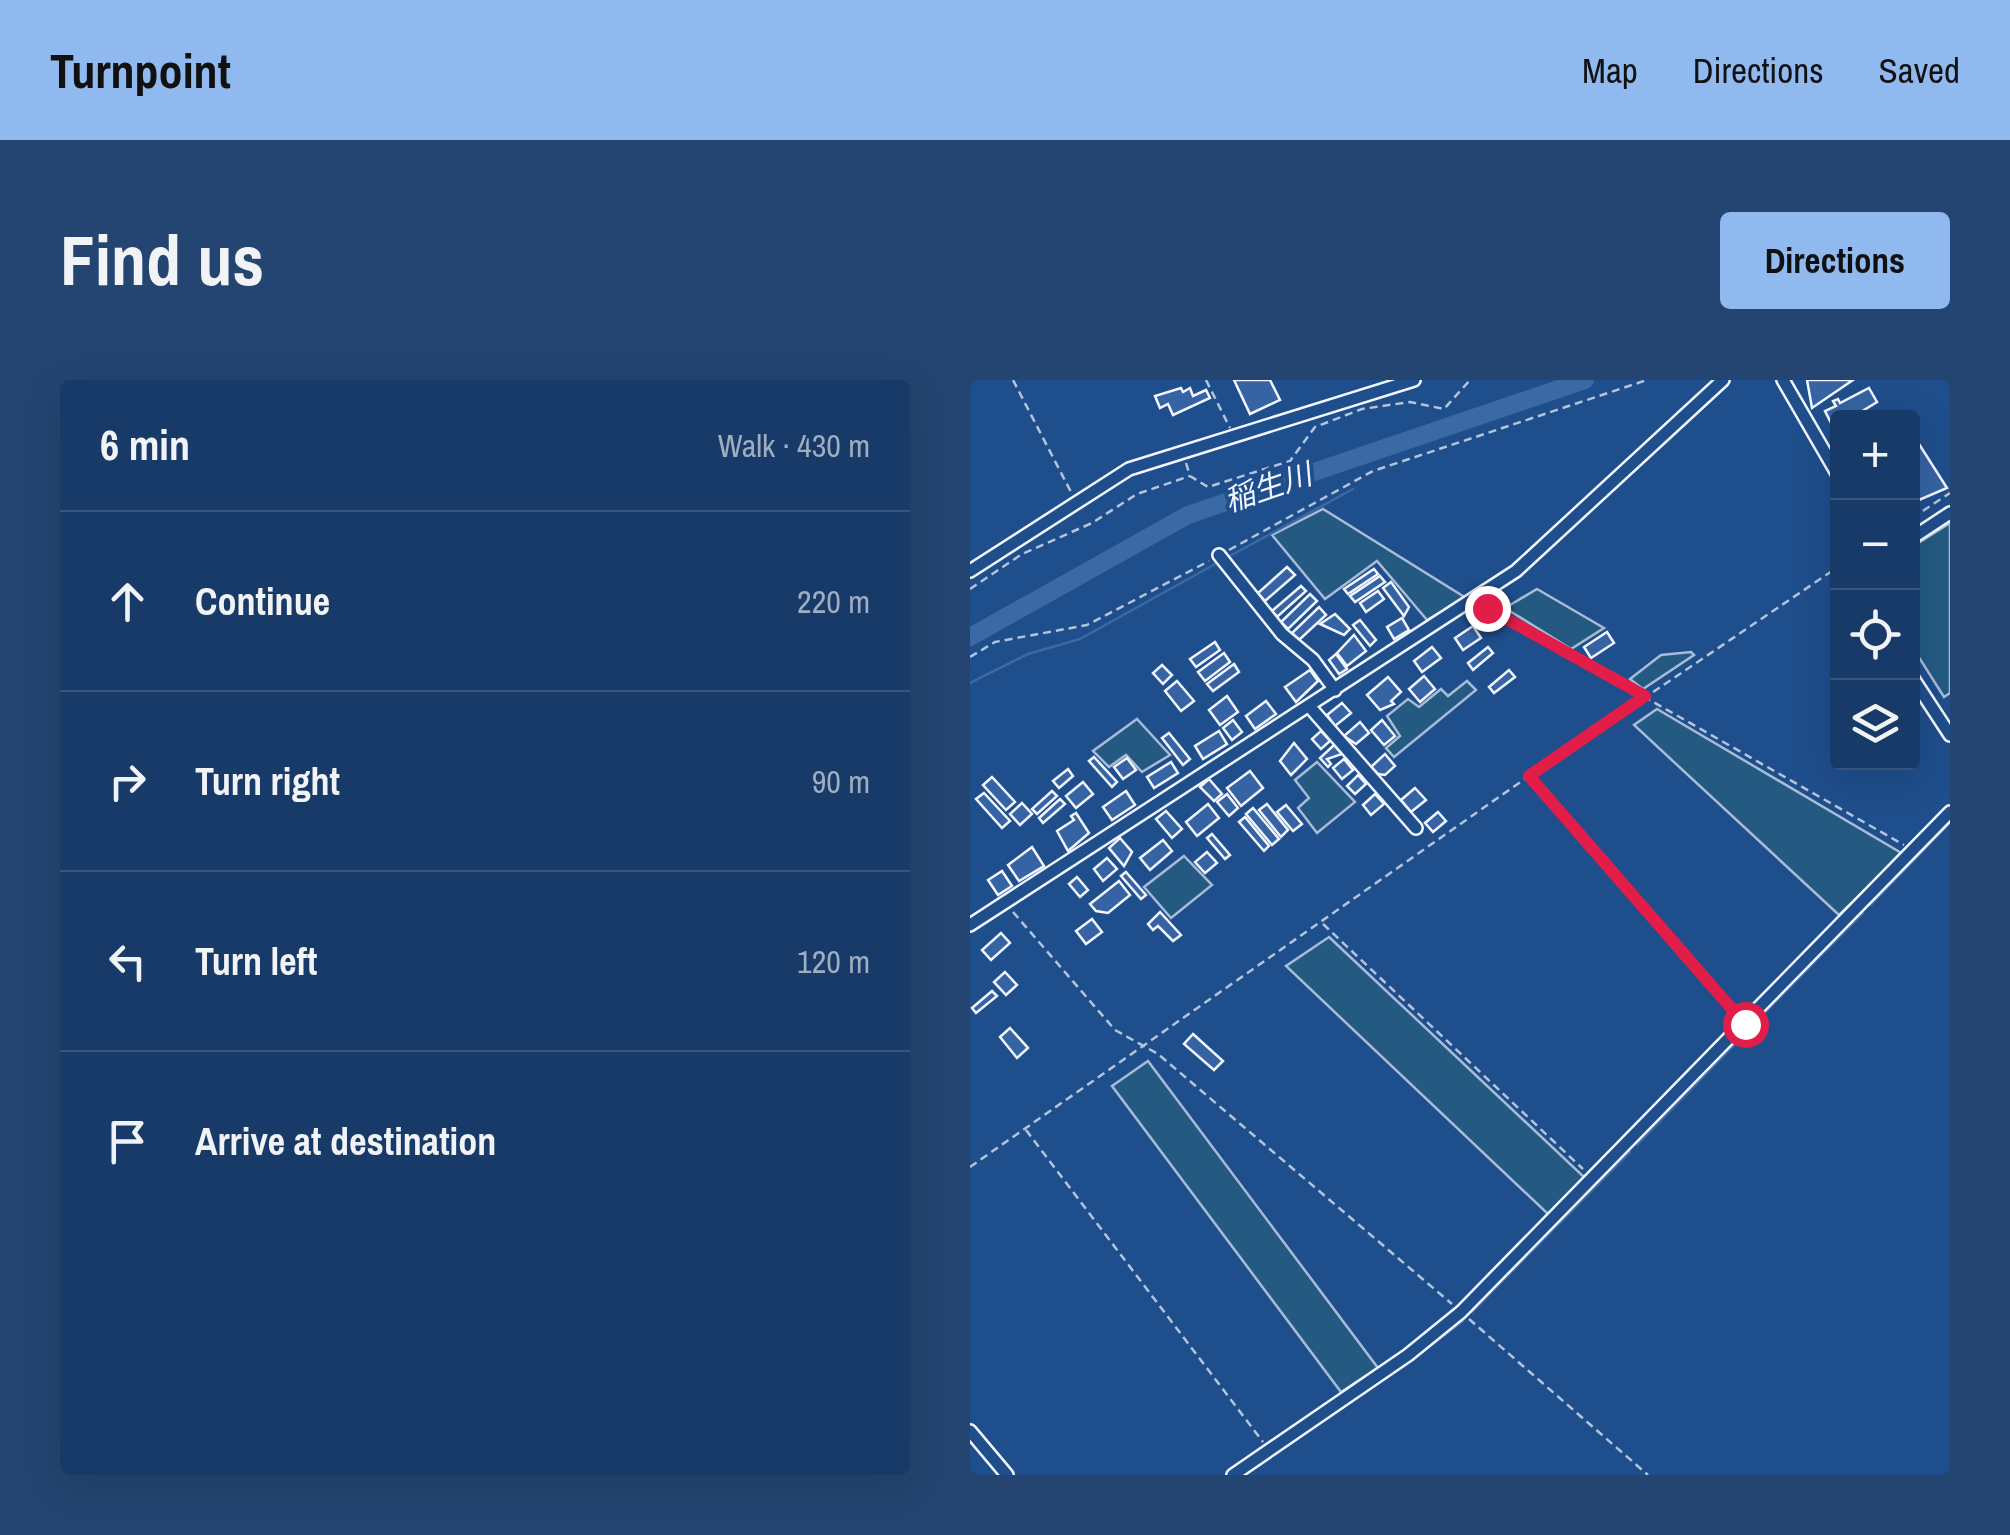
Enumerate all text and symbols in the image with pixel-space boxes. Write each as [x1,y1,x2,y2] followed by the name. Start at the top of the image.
[50,38,231,103] text: Turnpoint
[1582,47,1638,94] text: Map
[1693,47,1824,94] text: Directions
[1879,47,1960,94] text: Saved
[1720,212,1950,309] button: Directions
[60,213,264,307] text: Find us
[1830,410,1920,770] map controls
[1830,410,1920,500] button: +
[100,417,190,473] text: 6 min
[718,424,870,467] text: Walk · 430 m
[1219,453,1320,521] water label: 稲生川
[1830,500,1920,590] button: −
[100,574,155,629] icon: ahead
[195,576,330,627] text: Continue
[797,580,870,623] text: 220 m
[1465,586,1511,632] route end
[1830,590,1920,680] button: locate
[1830,680,1920,770] button: layers
[100,754,155,809] icon: right
[195,756,340,807] text: Turn right
[812,760,870,803] text: 90 m
[100,934,155,989] icon: left
[195,936,317,987] text: Turn left
[797,940,870,983] text: 120 m
[1723,1002,1769,1048] route start
[100,1114,155,1169] icon: arrive
[195,1116,496,1167] text: Arrive at destination

